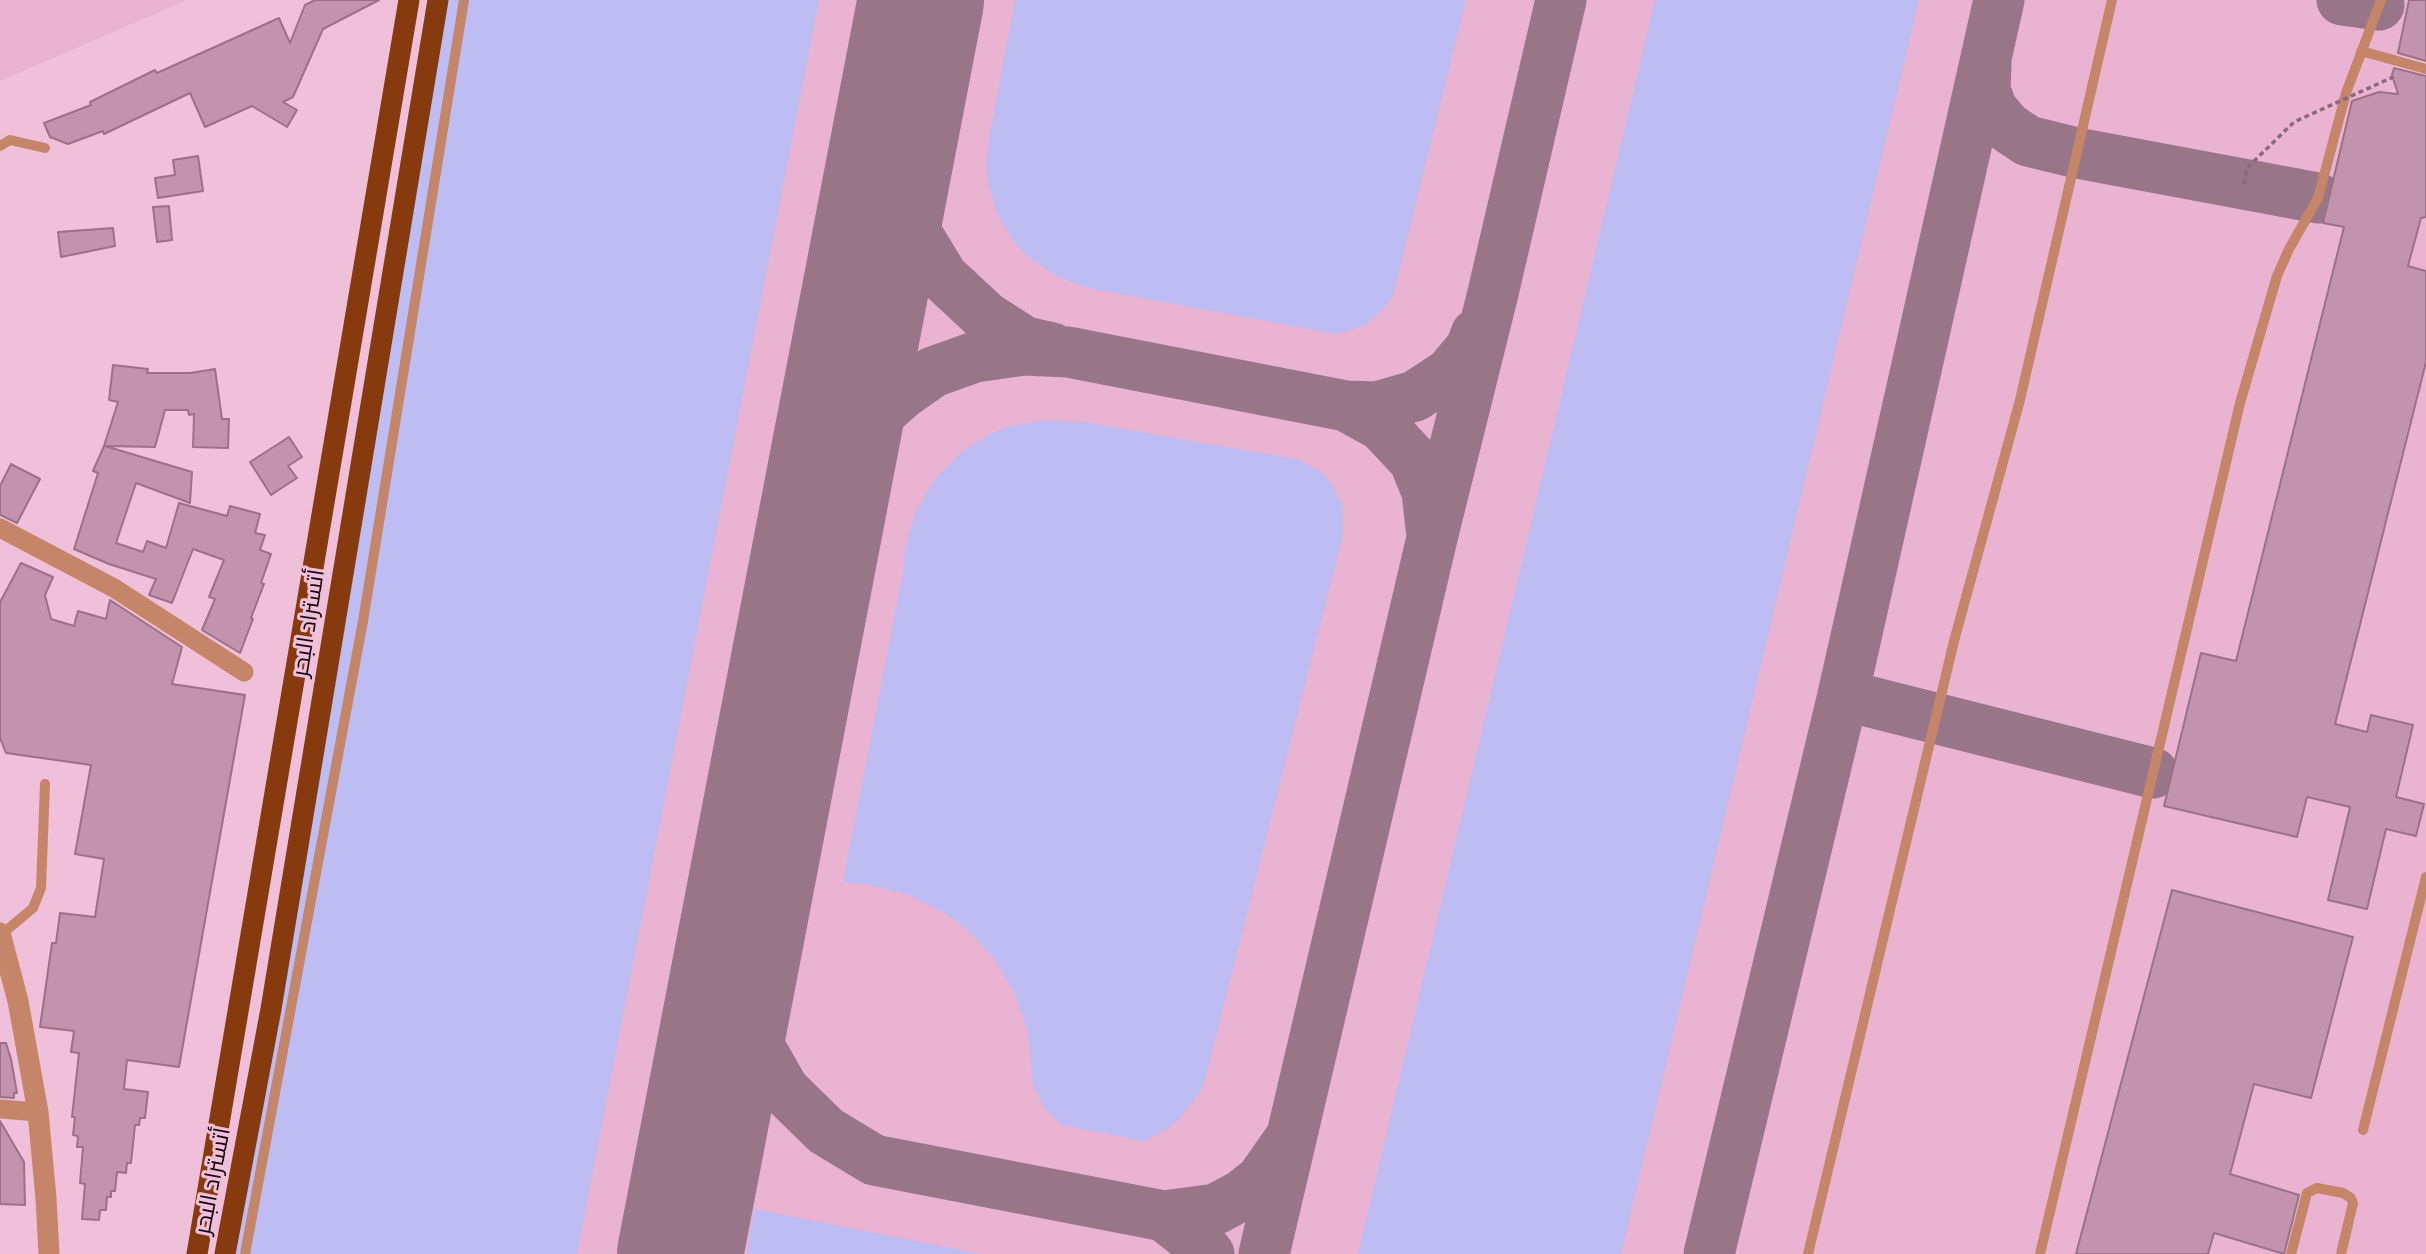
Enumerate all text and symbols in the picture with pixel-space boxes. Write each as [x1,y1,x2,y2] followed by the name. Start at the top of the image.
[286,567,330,679] street label: أتستراد البحر
[188,1125,236,1237] street label: أتستراد البحر

